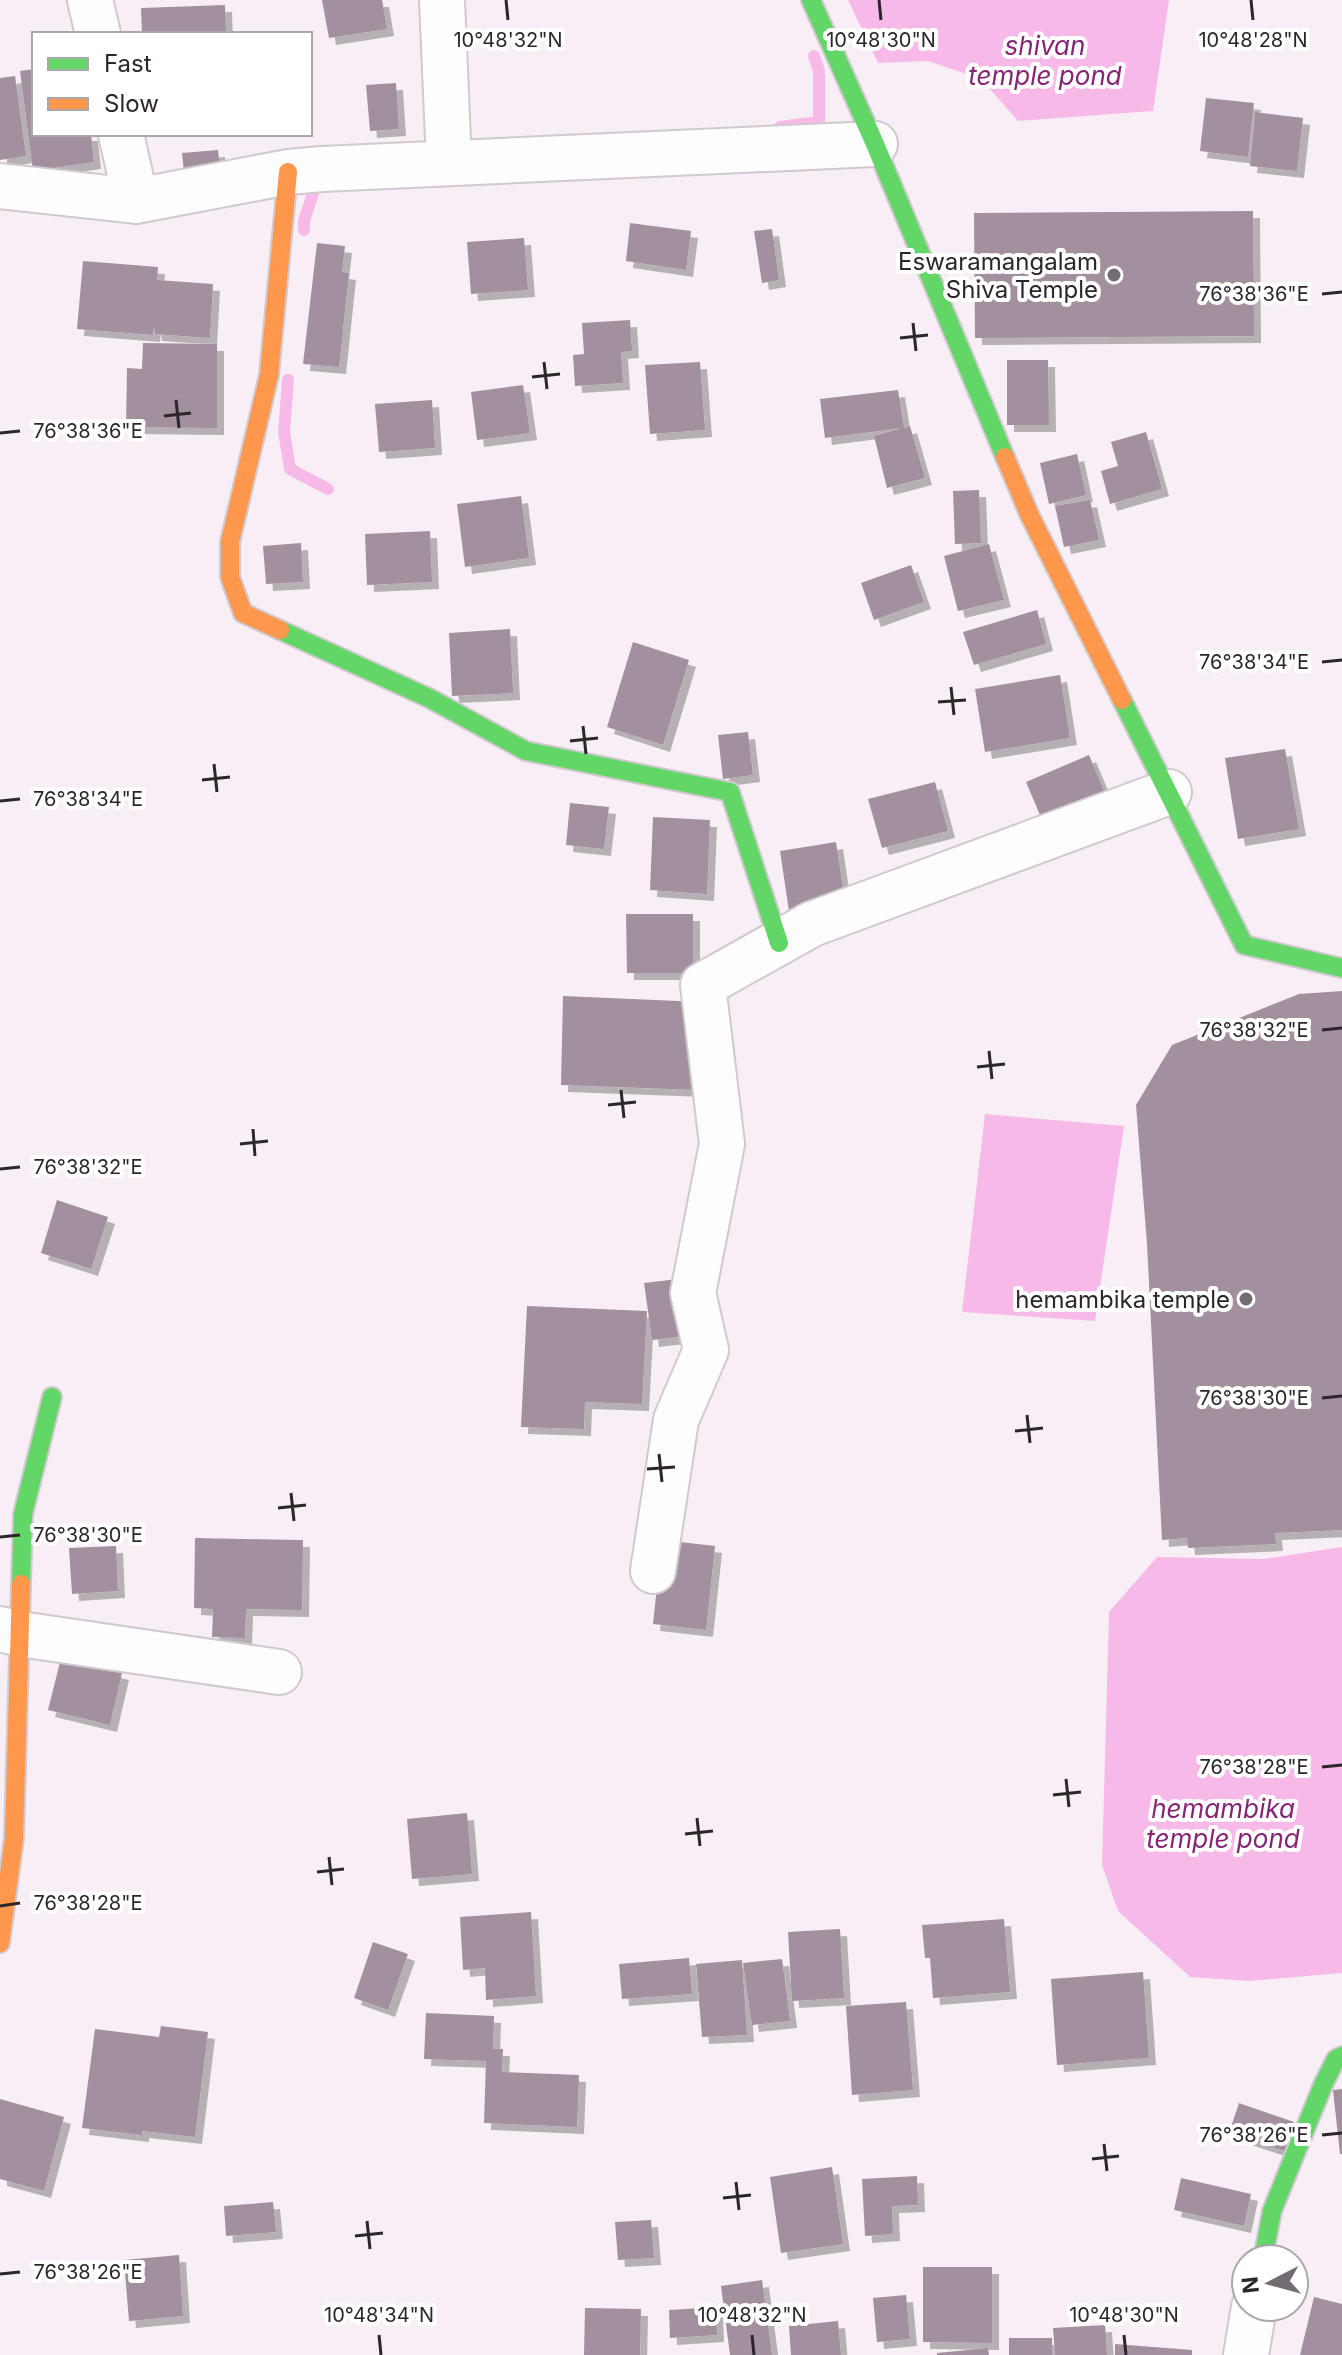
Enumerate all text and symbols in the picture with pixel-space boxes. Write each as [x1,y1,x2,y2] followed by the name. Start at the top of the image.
[453,28,563,52] text: 10°48'32"N
[826,28,936,52] text: 10°48'30"N
[1198,28,1308,52] text: 10°48'28"N
[968,30,1122,91] water label: shivan temple pond
[32,32,312,136] legend
[104,49,152,78] text: Fast
[104,89,159,118] text: Slow
[898,247,1098,304] place label: Eswaramangalam Shiva Temple
[1105,266,1123,284] marker: Eswaramangalam Shiva Temple
[1199,282,1309,306] text: 76°38'36"E
[33,419,143,443] text: 76°38'36"E
[1199,650,1309,674] text: 76°38'34"E
[33,787,143,811] text: 76°38'34"E
[1199,1018,1309,1042] text: 76°38'32"E
[33,1155,143,1179] text: 76°38'32"E
[1015,1285,1230,1314] place label: hemambika temple
[1237,1290,1255,1308] marker: hemambika temple
[1199,1386,1309,1410] text: 76°38'30"E
[33,1523,143,1547] text: 76°38'30"E
[1199,1755,1309,1779] text: 76°38'28"E
[1146,1793,1300,1854] water label: hemambika temple pond
[33,1891,143,1915] text: 76°38'28"E
[1199,2123,1309,2147] text: 76°38'26"E
[1230,2243,1310,2323] north arrow
[33,2260,143,2284] text: 76°38'26"E
[1236,2275,1264,2295] text: N
[324,2303,434,2327] text: 10°48'34"N
[697,2303,807,2327] text: 10°48'32"N
[1069,2303,1179,2327] text: 10°48'30"N

